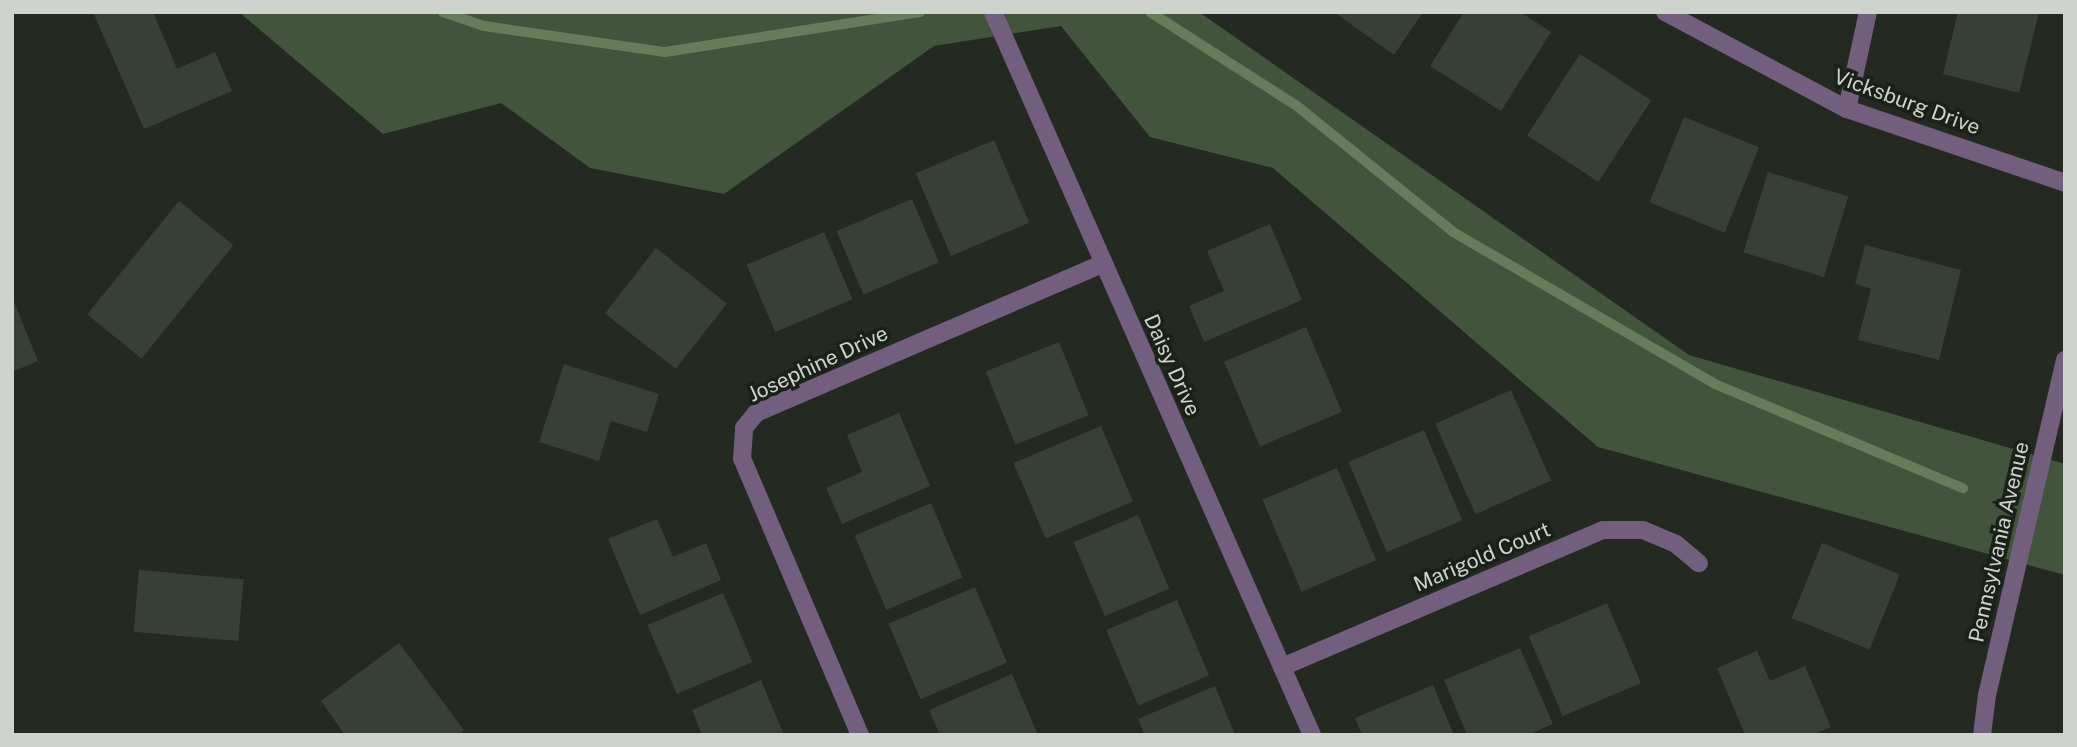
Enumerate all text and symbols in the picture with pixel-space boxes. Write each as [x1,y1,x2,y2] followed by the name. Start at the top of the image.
[1830,64,1984,140] street label: Vicksburg Drive
[1138,310,1206,420] street label: Daisy Drive
[744,321,892,407] street label: Josephine Drive
[1964,439,2034,645] street label: Pennsylvania Avenue
[1410,517,1554,597] street label: Marigold Court

